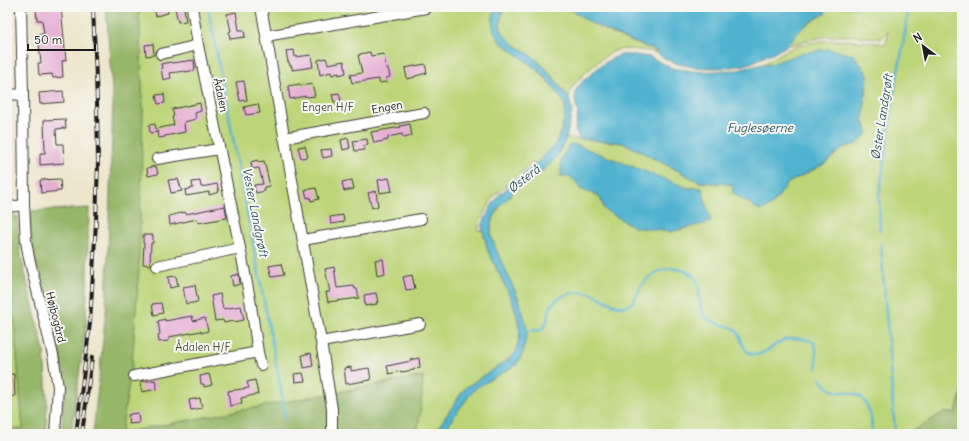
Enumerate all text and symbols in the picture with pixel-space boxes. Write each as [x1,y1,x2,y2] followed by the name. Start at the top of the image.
[28,26,95,52] scale bar
[903,26,943,66] north arrow
[911,30,925,45] text: N
[34,32,63,47] text: 50 m
[867,71,896,161] water label: Øster Landgrøft
[211,76,232,113] street label: Ådalen
[370,97,404,117] street label: Engen
[302,100,354,114] park label: Engen H/F
[727,120,795,135] water label: Fuglesøerne
[505,161,544,196] water label: Østerå
[239,166,272,260] water label: Vester Landgrøft
[43,290,69,344] street label: Højbogård
[175,339,231,354] park label: Ådalen H/F

